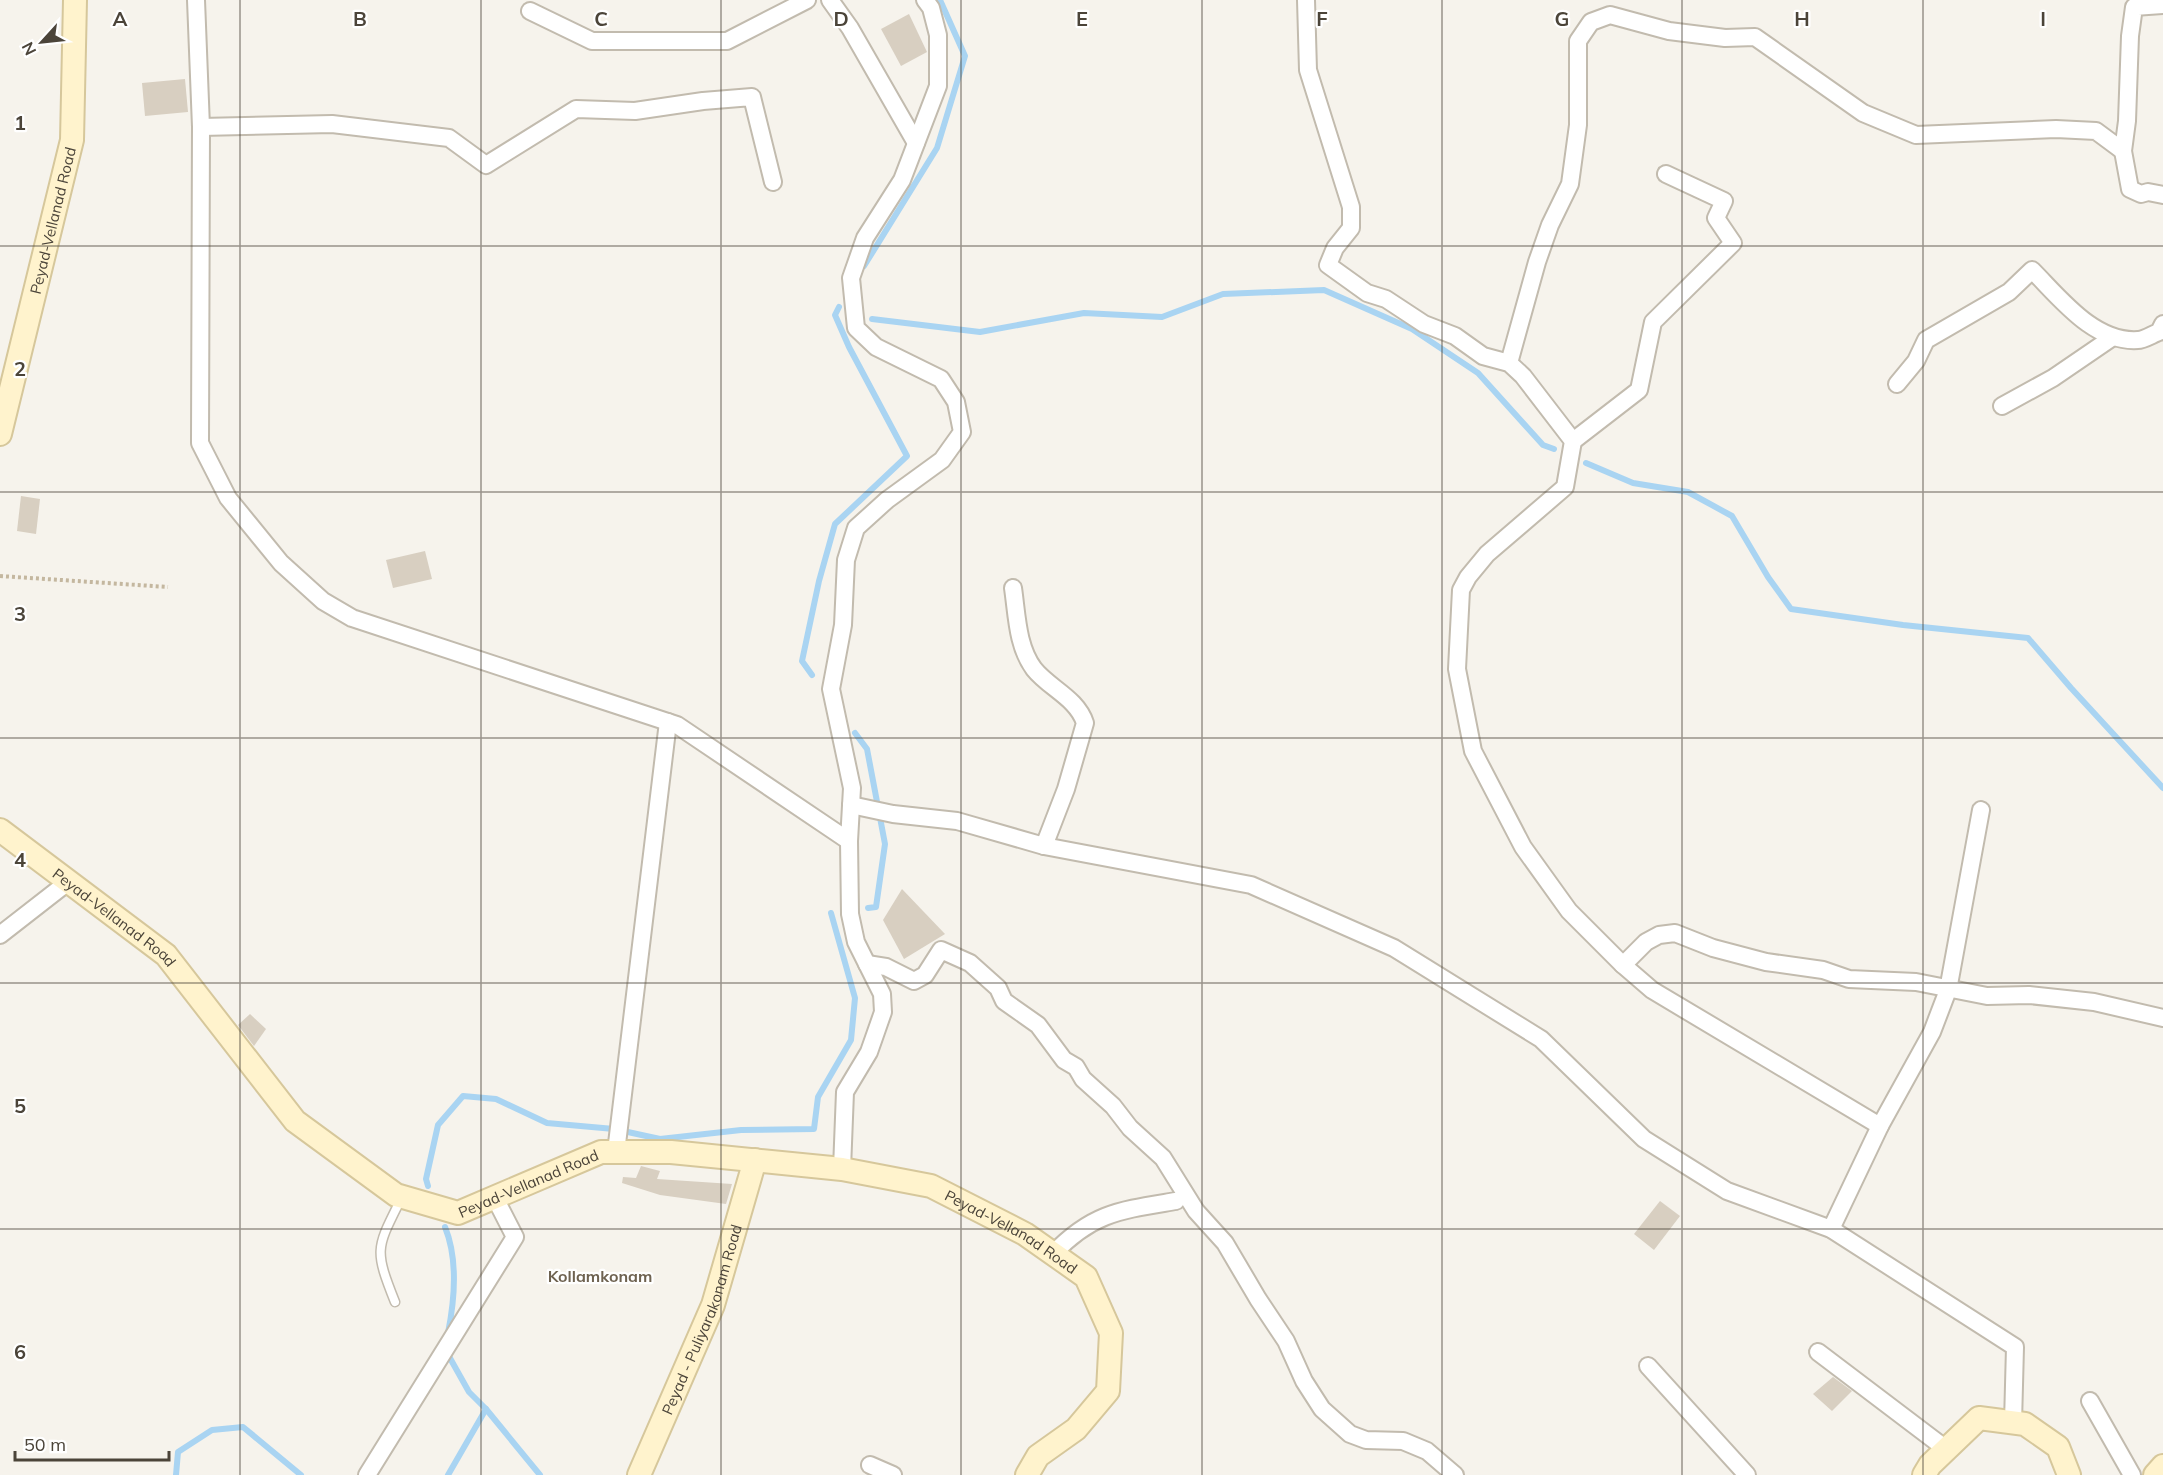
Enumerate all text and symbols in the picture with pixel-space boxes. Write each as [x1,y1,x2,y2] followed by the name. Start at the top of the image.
[113,6,128,31] text: A
[353,6,367,31] text: B
[594,6,608,31] text: C
[833,6,849,31] text: D
[1076,6,1088,31] text: E
[1316,6,1328,31] text: F
[1555,6,1569,31] text: G
[1794,6,1810,31] text: H
[2040,6,2046,31] text: I
[12,12,72,72] north arrow
[17,39,40,59] text: N
[14,110,26,135] text: 1
[25,145,79,296] street label: Peyad-Vellanad Road
[14,356,26,381] text: 2
[14,601,26,626] text: 3
[14,847,26,872] text: 4
[49,864,181,970] street label: Peyad-Vellanad Road
[14,1093,26,1118] text: 5
[455,1145,601,1221] street label: Peyad-Vellanad Road
[942,1185,1081,1278] street label: Peyad-Vellanad Road
[657,1222,745,1417] street label: Peyad - Puliyarakonam Road
[548,1266,652,1286] district label: Kollamkonam
[14,1339,26,1364] text: 6
[15,1424,170,1462] scale bar
[24,1433,66,1456] text: 50 m

